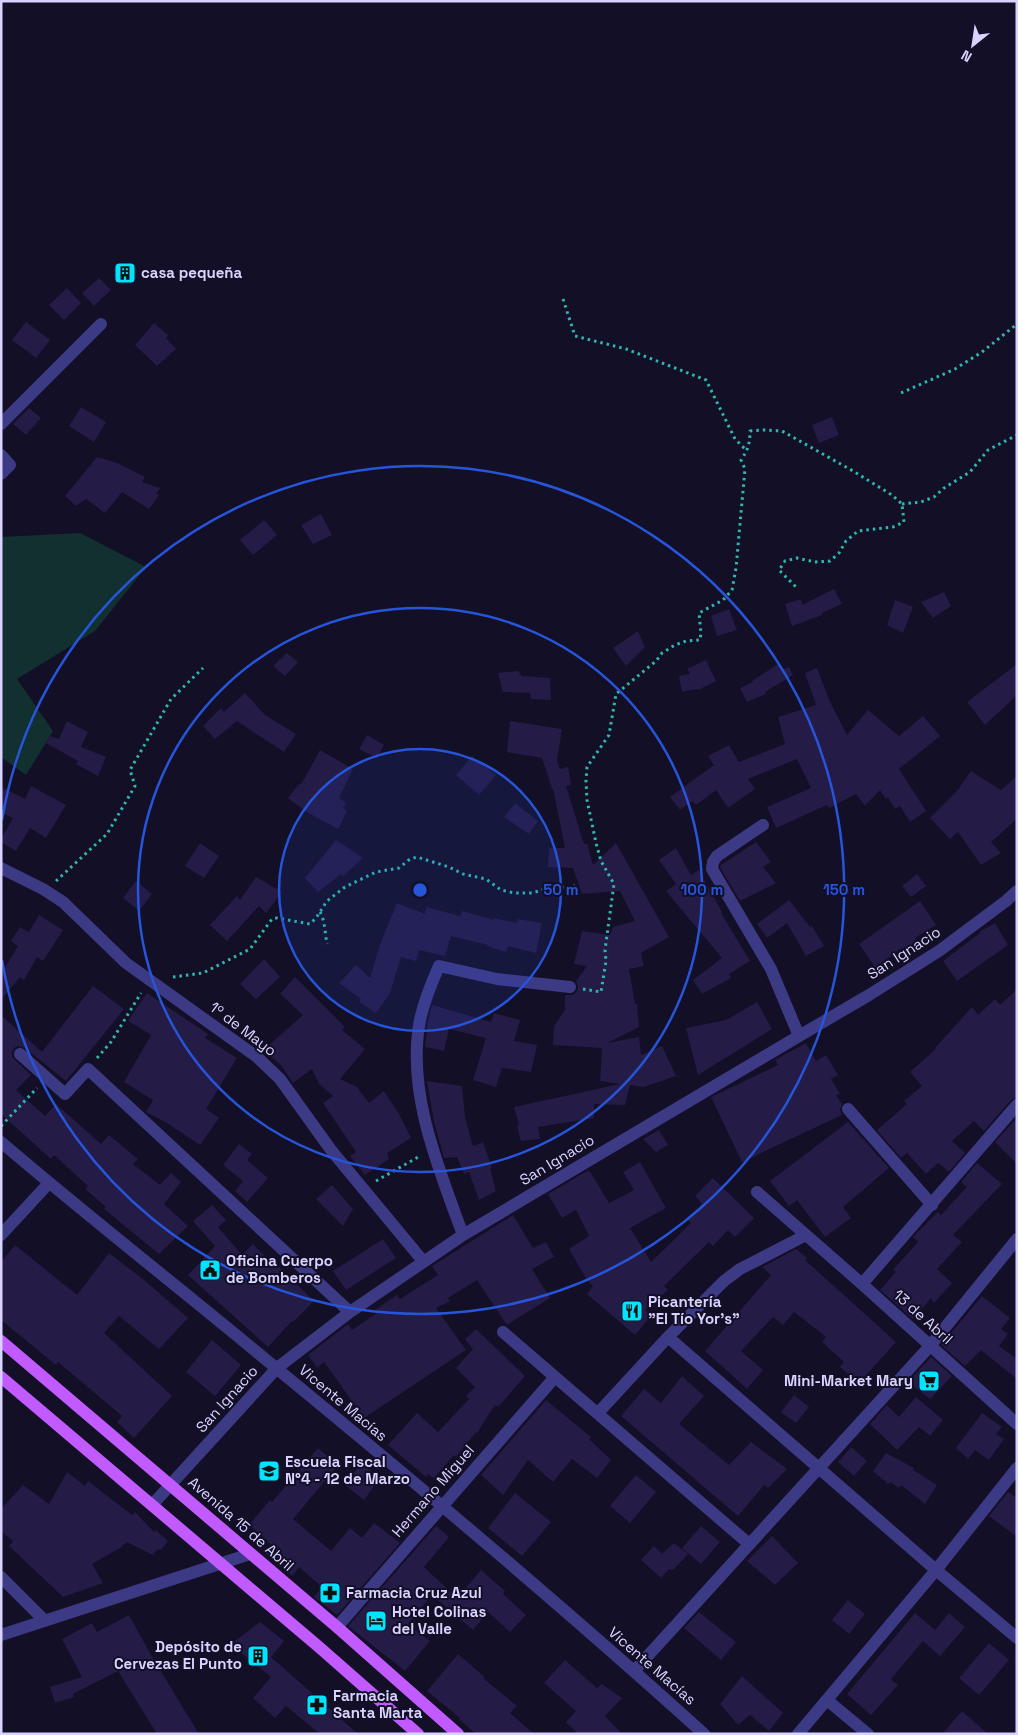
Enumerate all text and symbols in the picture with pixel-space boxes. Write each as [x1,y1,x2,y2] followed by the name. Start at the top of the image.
[948,20,998,70] north arrow
[958,46,975,66] text: N
[113,261,137,285] building icon: casa pequeña
[141,263,243,282] place label: casa pequeña
[543,880,579,899] text: 50 m
[681,880,723,899] text: 100 m
[823,880,865,899] text: 150 m
[411,881,429,899] centre of rings
[863,922,944,983] street label: San Ignacio
[206,997,281,1060] street label: 1º de Mayo
[516,1130,598,1189] street label: San Ignacio
[226,1251,333,1287] place label: Oficina Cuerpo de Bomberos
[198,1258,222,1282] public building icon: Oficina Cuerpo de Bomberos
[890,1285,957,1348] street label: 13 de Abril
[648,1292,740,1328] place label: Picantería "El Tío Yor's"
[620,1299,644,1323] restaurant icon: Picantería "El Tío Yor's"
[295,1360,392,1445] street label: Vicente Macías
[192,1361,262,1436] street label: San Ignacio
[917,1369,941,1393] supermarket icon: Mini-Market Mary
[784,1371,913,1390] place label: Mini-Market Mary
[387,1441,478,1541] street label: Hermano Miguel
[285,1452,410,1488] place label: Escuela Fiscal N°4 - 12 de Marzo
[257,1459,281,1483] school or university icon: Escuela Fiscal N°4 - 12 de Marzo
[184,1472,298,1575] street label: Avenida 15 de Abril
[318,1581,342,1605] pharmacy icon: Farmacia Cruz Azul
[346,1583,482,1602] place label: Farmacia Cruz Azul
[392,1602,486,1638] place label: Hotel Colinas del Valle
[364,1609,388,1633] hotel icon: Hotel Colinas del Valle
[605,1622,700,1709] street label: Vicente Macías
[114,1637,242,1673] place label: Depósito de Cervezas El Punto
[246,1644,270,1668] building icon: Depósito de Cervezas El Punto
[333,1686,423,1722] place label: Farmacia Santa Marta
[305,1693,329,1717] pharmacy icon: Farmacia Santa Marta

